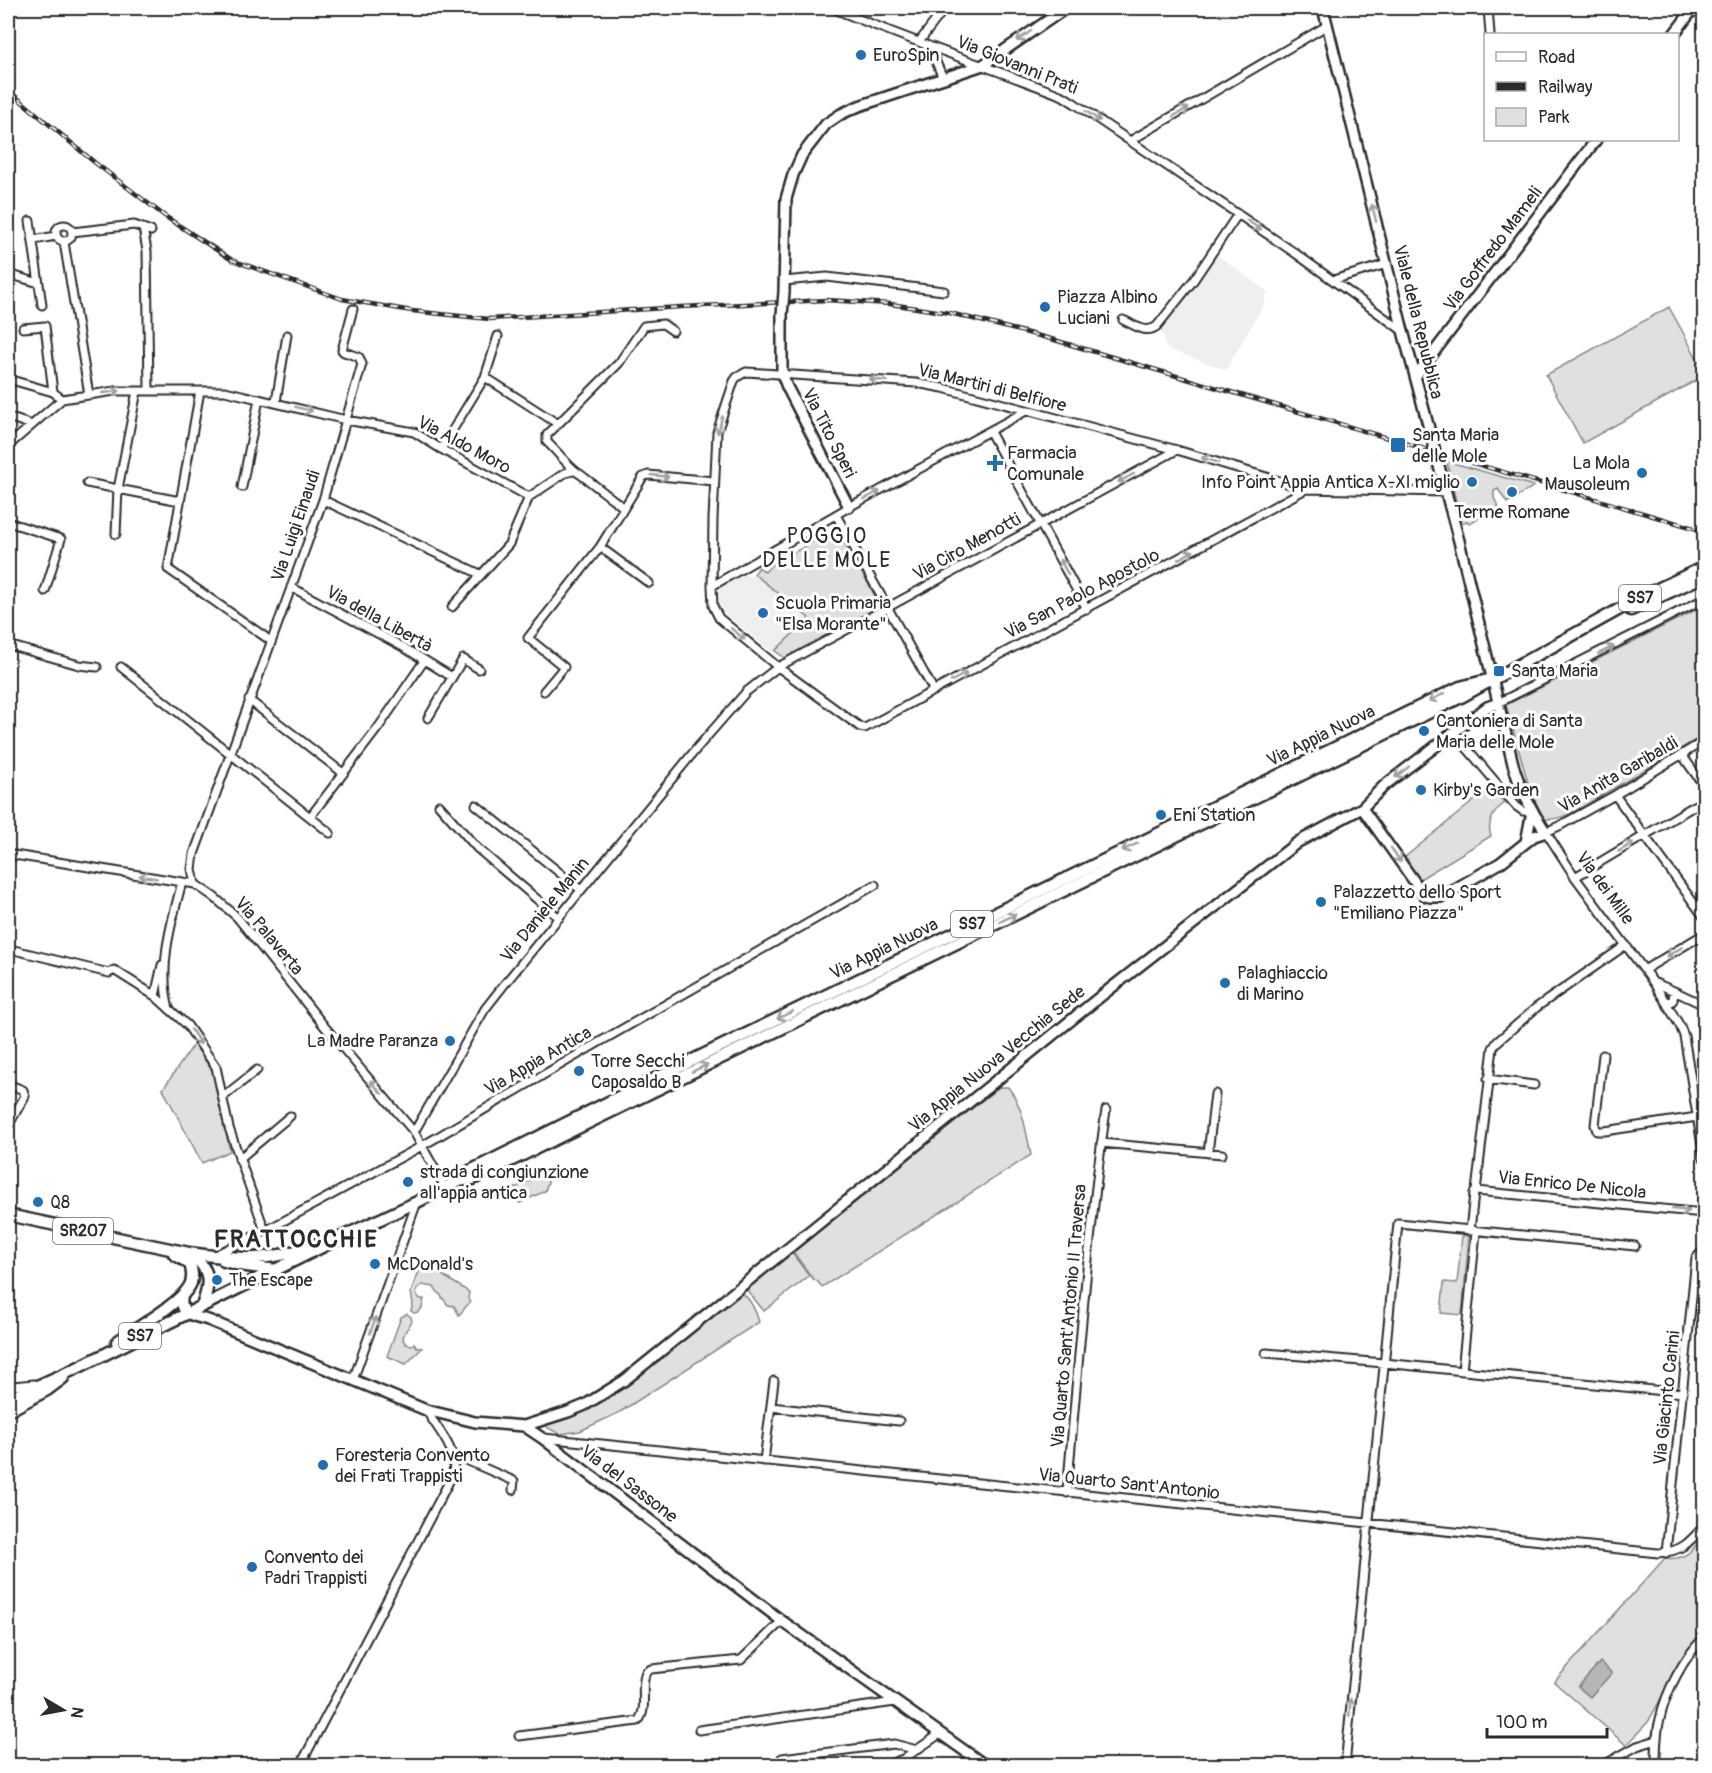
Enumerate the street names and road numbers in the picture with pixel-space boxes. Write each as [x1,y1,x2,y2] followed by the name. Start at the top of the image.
[953,30,1081,100] street label: Via Giovanni Prati
[1439,182,1547,316] street label: Via Goffredo Mameli
[1388,243,1448,401] street label: Viale della Repubblica
[915,358,1069,418] street label: Via Martiri di Belfiore
[797,384,861,482] street label: Via Tito Speri
[413,411,515,479] street label: Via Aldo Moro
[266,467,326,585] street label: Via Luigi Einaudi
[909,508,1025,586] street label: Via Ciro Menotti
[1000,543,1164,645] street label: Via San Paolo Apostolo
[322,580,436,658] street label: Via della Libertà
[1619,585,1661,611] road number: SS7
[1263,700,1379,772] street label: Via Appia Nuova
[1554,731,1682,819] street label: Via Anita Garibaldi
[1571,847,1639,929] street label: Via dei Mille
[496,853,594,967] street label: Via Daniele Manin
[229,892,309,980] street label: Via Palaverta
[951,911,993,937] road number: SS7
[826,913,942,985] street label: Via Appia Nuova
[904,980,1090,1137] street label: Via Appia Nuova Vecchia Sede
[480,1021,596,1101] street label: Via Appia Antica
[1497,1166,1647,1204] street label: Via Enrico De Nicola
[1046,1183,1092,1449] street label: Via Quarto Sant'Antonio II Traversa
[53,1218,113,1244] road number: SR207
[119,1323,161,1349] road number: SS7
[1649,1330,1685,1466] street label: Via Giacinto Carini
[576,1440,682,1528] street label: Via del Sassone
[1037,1463,1221,1505] street label: Via Quarto Sant'Antonio

